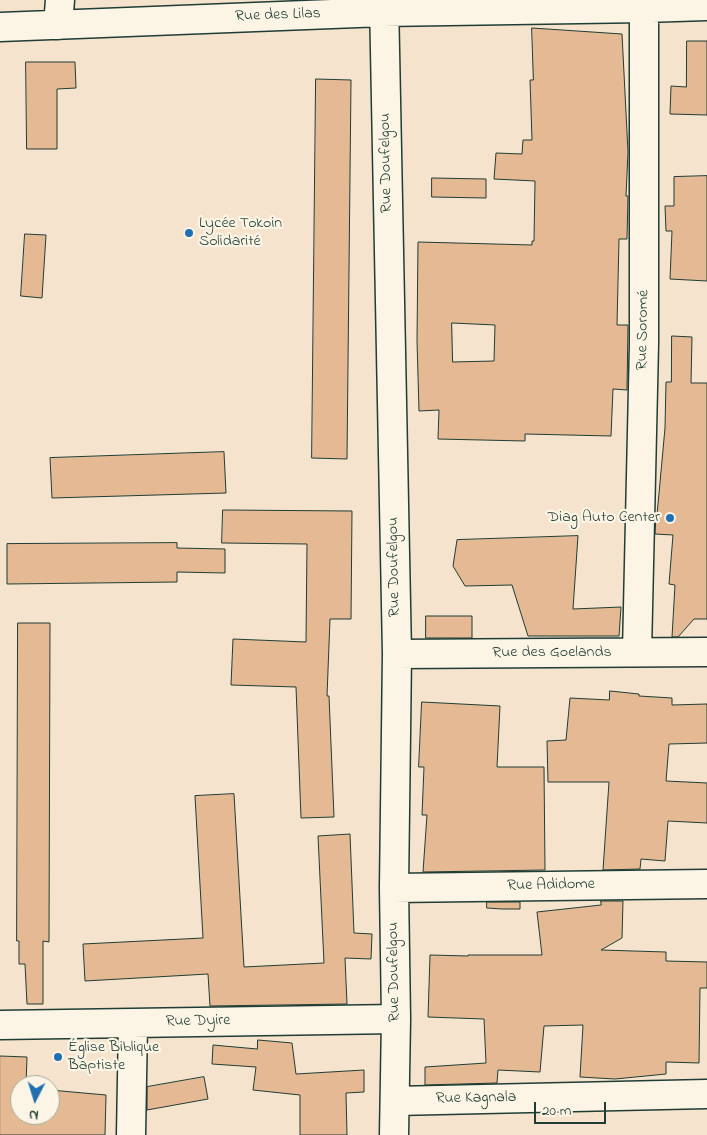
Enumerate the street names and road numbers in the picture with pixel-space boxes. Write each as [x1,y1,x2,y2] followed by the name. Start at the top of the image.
[235,5,321,27] street label: Rue des Lilas
[377,113,397,213] street label: Rue Doufelgou
[634,290,654,370] street label: Rue Soromé
[385,517,405,617] street label: Rue Doufelgou
[492,643,612,663] street label: Rue des Goelands
[507,876,595,896] street label: Rue Adidome
[385,922,405,1022] street label: Rue Doufelgou
[165,1012,231,1032] street label: Rue Dyire
[436,1089,516,1109] street label: Rue Kagnala

